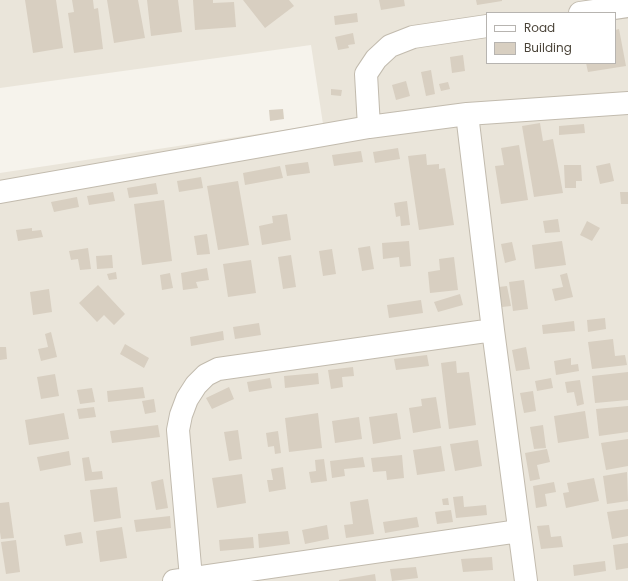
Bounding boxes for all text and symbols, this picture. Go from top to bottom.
legend [486,12,616,64]
text: Road [524,19,555,36]
text: Building [524,39,572,56]

